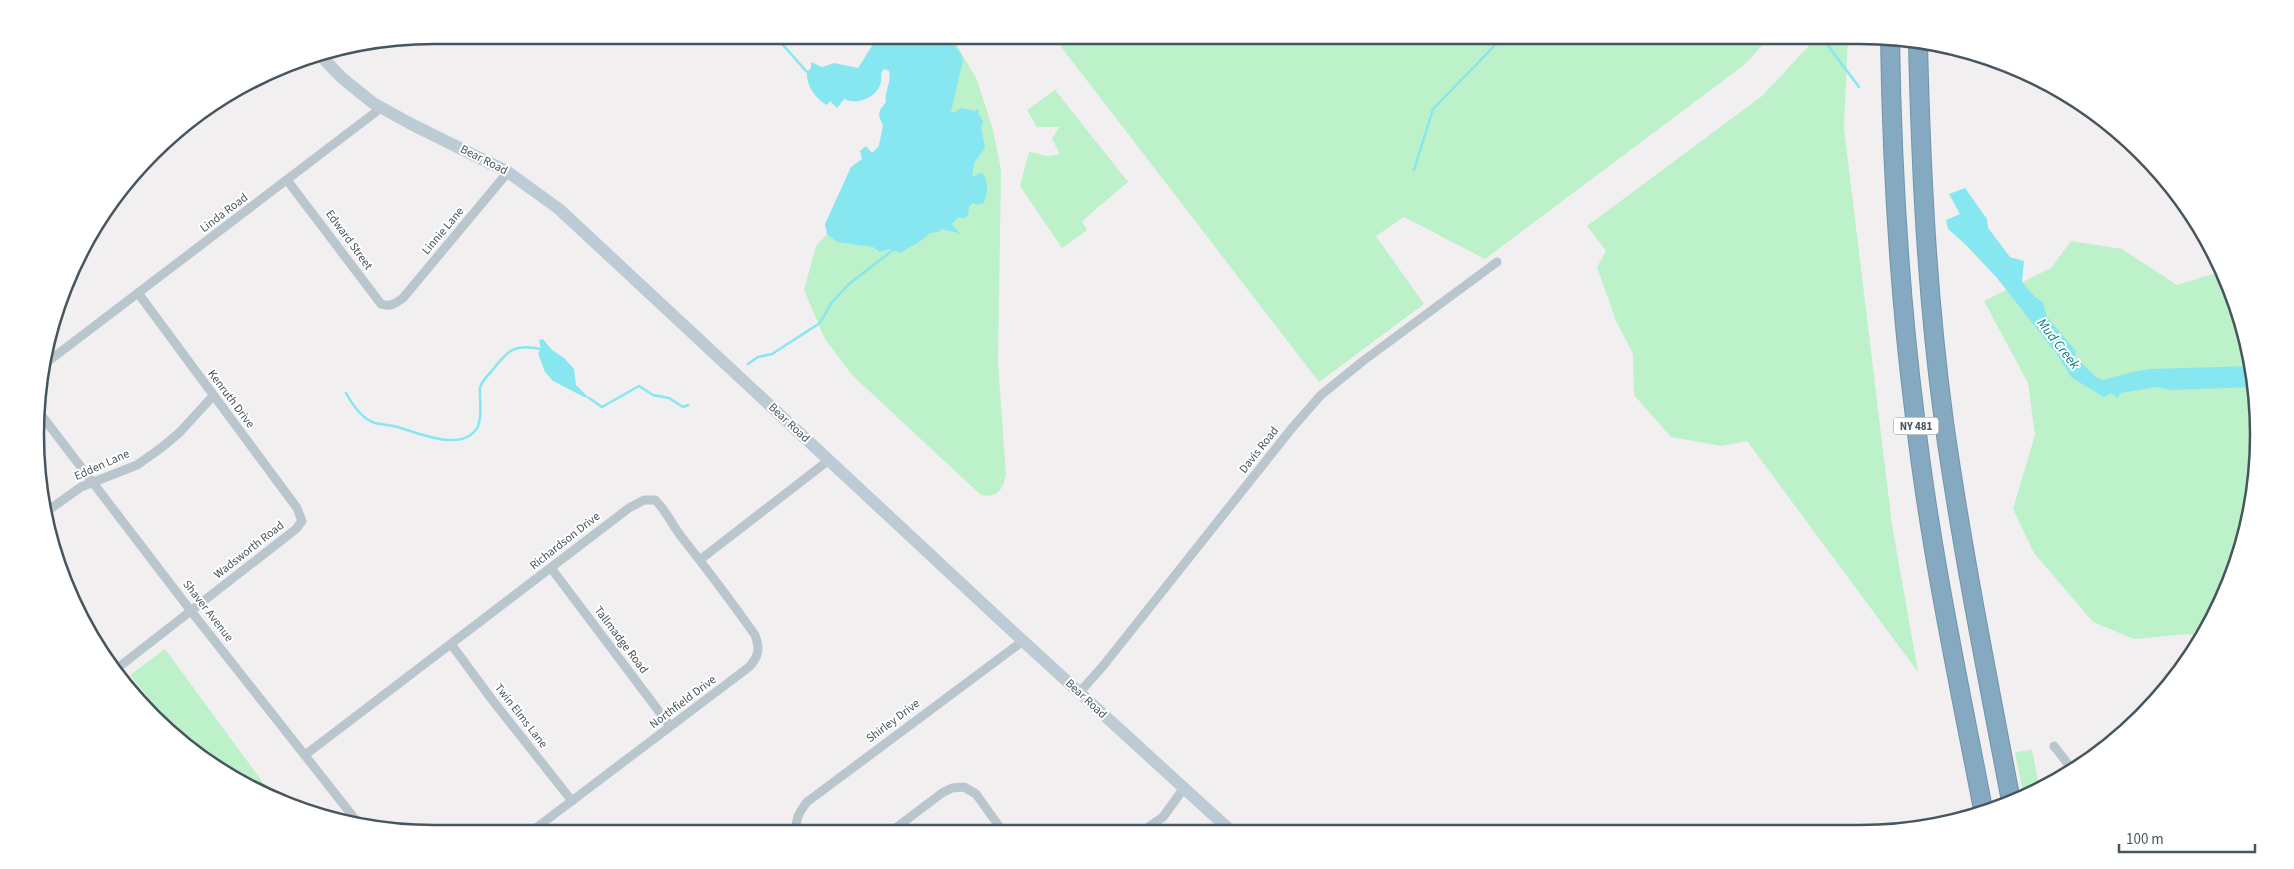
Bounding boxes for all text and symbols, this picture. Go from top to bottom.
street label: Bear Road [457,141,511,179]
street label: Linda Road [196,189,252,237]
street label: Linnie Lane [418,203,468,259]
street label: Edward Street [321,206,377,274]
water label: Mud Creek [2032,314,2085,374]
street label: Kenruth Drive [203,366,259,432]
street label: Bear Road [764,399,814,447]
road number: NY 481 [1894,418,1938,434]
street label: Davis Road [1235,423,1283,477]
street label: Edden Lane [72,445,132,485]
street label: Richardson Drive [526,508,604,574]
street label: Wadsworth Road [210,517,288,583]
street label: Shaver Avenue [179,577,238,645]
street label: Tallmadge Road [590,603,652,677]
street label: Northfield Drive [646,671,720,733]
street label: Bear Road [1061,675,1111,723]
street label: Twin Elms Lane [490,680,552,752]
street label: Shirley Drive [863,695,923,747]
scale bar [2119,822,2255,854]
text: 100 m [2126,829,2164,850]

